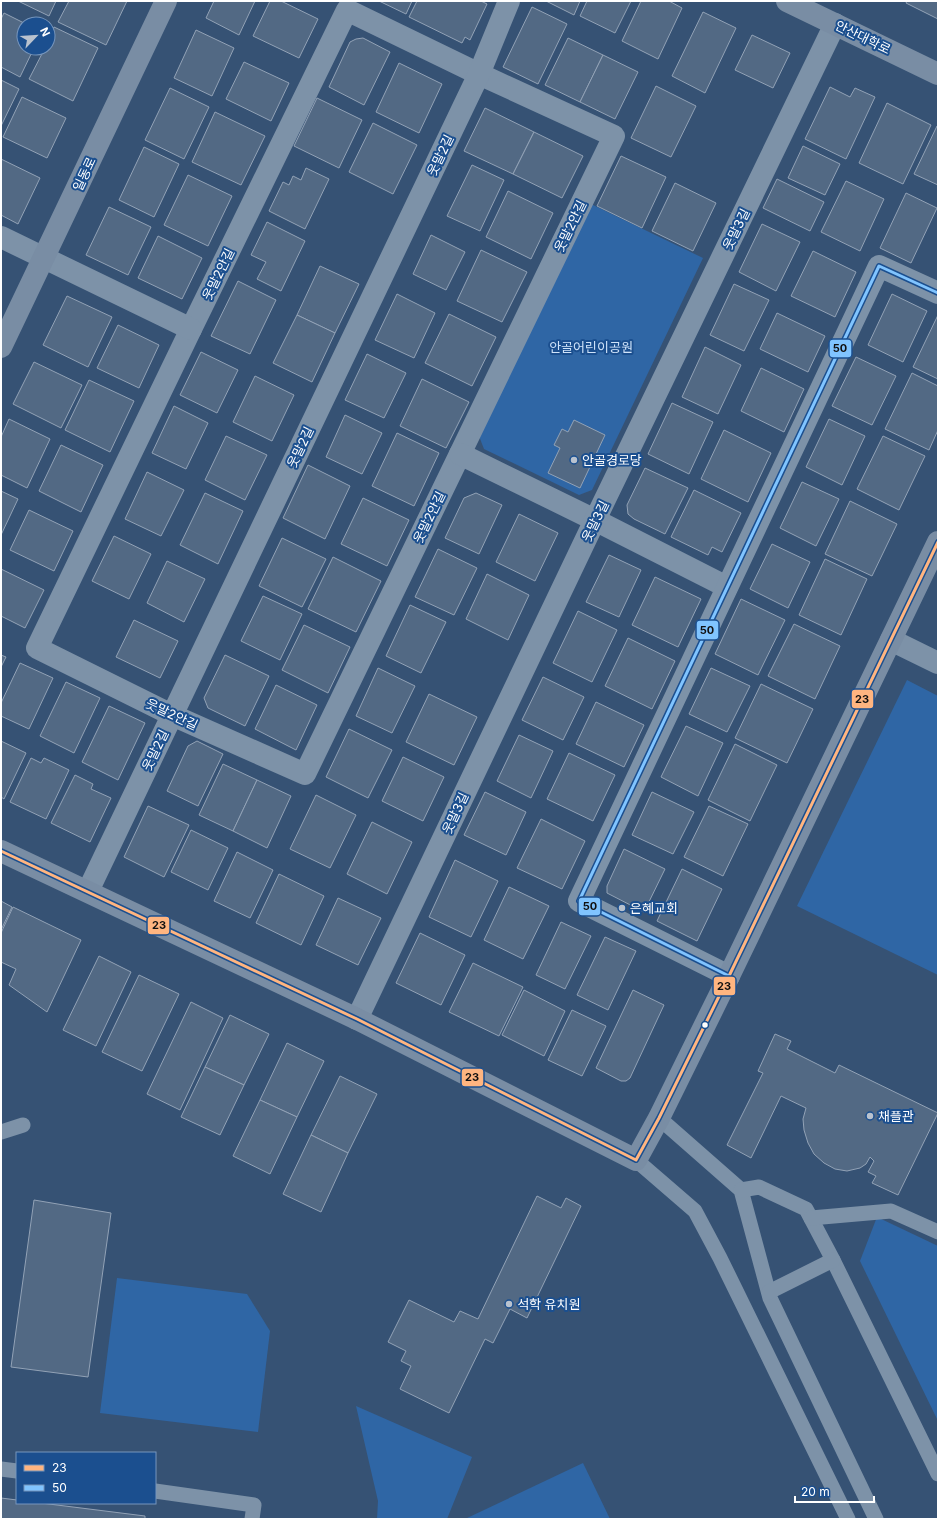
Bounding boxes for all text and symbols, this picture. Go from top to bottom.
north arrow [16,16,56,56]
street label: 안산대학로 [833,17,893,57]
text: N [37,25,53,39]
street label: 웃말2길 [423,132,457,178]
street label: 일동로 [69,154,99,194]
street label: 웃말2안길 [551,197,589,255]
street label: 웃말3길 [719,206,753,252]
street label: 웃말2안길 [199,245,237,303]
park label: 안골어린이공원 [549,339,633,355]
line badge: 50 [829,339,852,358]
text: 50 [833,341,847,355]
street label: 웃말2길 [283,424,317,470]
place label: 안골경로당 [582,452,642,468]
marker: 안골경로당 [569,455,579,465]
street label: 웃말2안길 [410,488,448,546]
street label: 웃말3길 [578,498,612,544]
line badge: 50 [696,620,719,640]
text: 50 [700,623,714,637]
line badge: 23 [851,689,874,709]
text: 23 [855,692,869,706]
street label: 웃말2안길 [143,695,201,733]
street label: 웃말2길 [138,727,172,773]
street label: 웃말3길 [438,790,472,836]
line badge: 50 [578,897,601,916]
text: 50 [583,899,597,913]
place label: 은혜교회 [630,900,678,916]
marker: 은혜교회 [617,903,627,913]
line badge: 23 [147,916,170,935]
text: 23 [152,918,166,932]
line badge: 23 [713,976,736,996]
text: 23 [717,979,731,993]
unlabelled marker [700,1020,710,1030]
line badge: 23 [461,1068,484,1087]
text: 23 [465,1070,479,1084]
place label: 채플관 [878,1108,914,1124]
marker: 채플관 [865,1111,875,1121]
place label: 석학 유치원 [517,1296,580,1312]
marker: 석학 유치원 [504,1299,514,1309]
legend [16,1452,156,1504]
text: 23 [52,1460,67,1475]
scale bar [795,1478,874,1504]
text: 50 [52,1480,67,1495]
text: 20 m [801,1484,830,1499]

